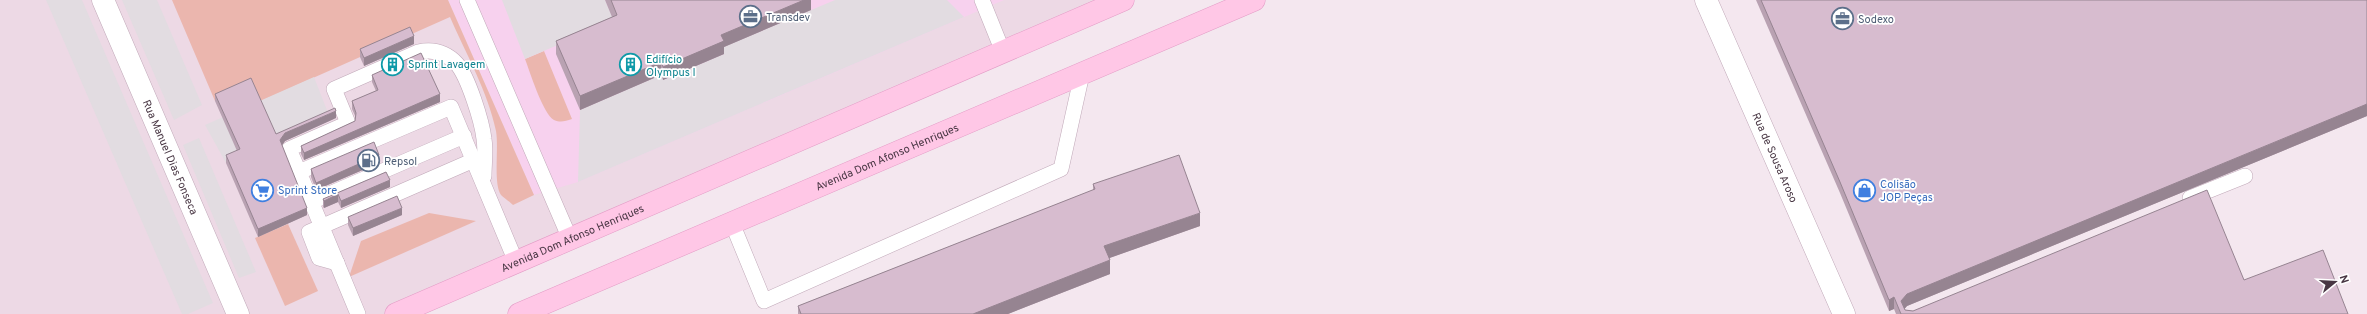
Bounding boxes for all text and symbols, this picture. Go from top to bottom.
office icon: Transdev [737,4,763,30]
office icon: Sodexo [1829,6,1855,32]
place label: Transdev [766,11,811,25]
place label: Sodexo [1858,13,1894,27]
building icon: Sprint Lavagem [380,51,406,77]
building icon: Edifício Olympus I [617,52,643,78]
place label: Edifício Olympus I [646,53,696,80]
place label: Sprint Lavagem [408,58,485,72]
street label: Rua Manuel Dias Fonseca [139,98,201,217]
street label: Rua de Sousa Aroso [1748,111,1800,205]
street label: Avenida Dom Afonso Henriques [813,121,961,195]
fuel station icon: Repsol [355,148,381,174]
place label: Repsol [384,155,417,169]
supermarket icon: Sprint Store [250,177,276,203]
shop icon: Colisão JOP Peças [1851,177,1877,203]
place label: Colisão JOP Peças [1880,178,1933,205]
place label: Sprint Store [278,184,337,198]
street label: Avenida Dom Afonso Henriques [499,202,646,276]
north arrow [2315,262,2355,302]
text: N [2336,273,2351,285]

